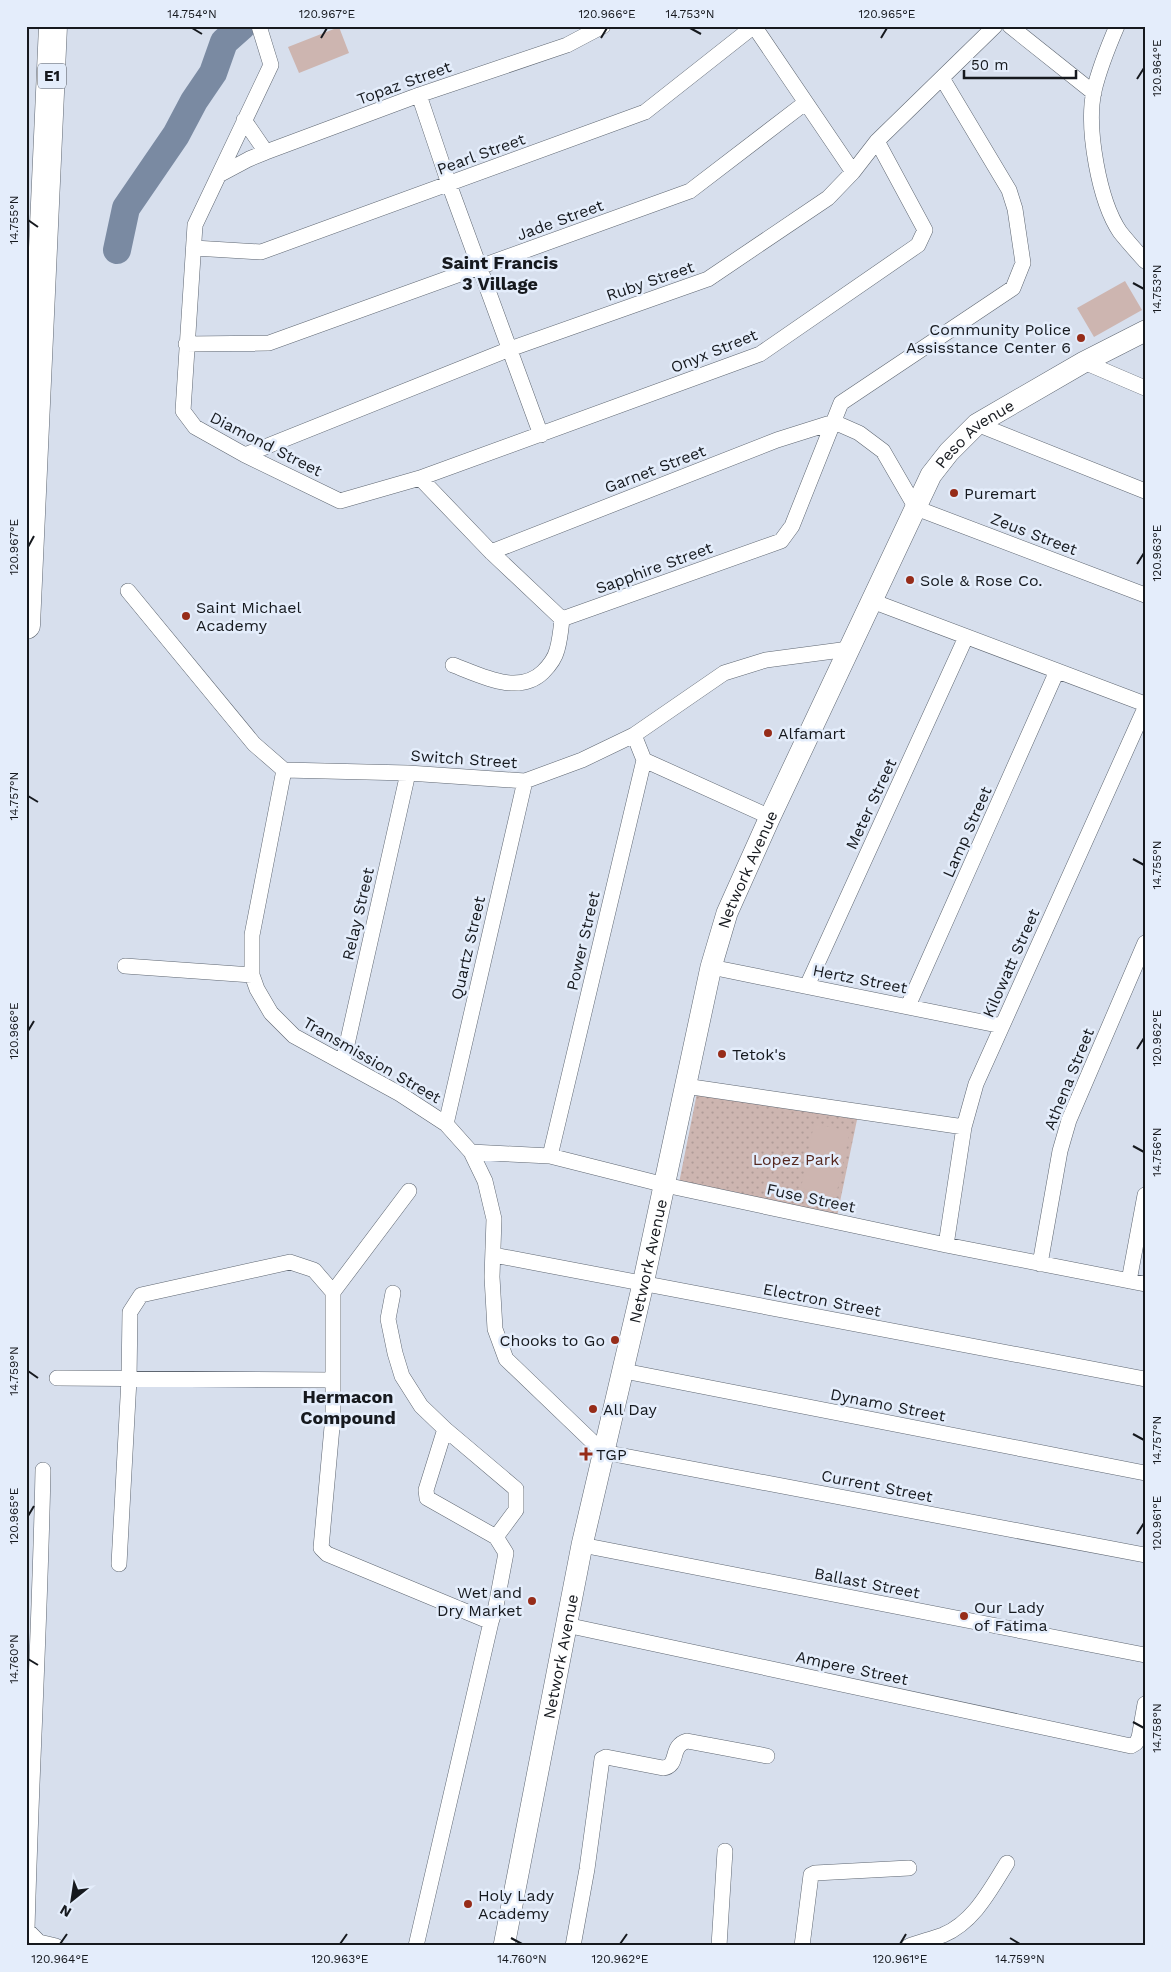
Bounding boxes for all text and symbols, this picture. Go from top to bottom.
text: 14.754°N [167,7,217,21]
text: 120.967°E [299,7,356,21]
text: 120.966°E [578,7,636,21]
text: 14.753°N [665,7,715,21]
text: 120.965°E [859,7,916,21]
text: 120.964°E [1150,39,1164,97]
scale bar [964,48,1076,80]
text: 50 m [971,56,1008,74]
street label: Topaz Street [354,57,454,109]
road number: E1 [38,64,66,88]
street label: Pearl Street [434,129,528,179]
text: 14.755°N [7,195,21,245]
street label: Jade Street [514,195,606,244]
district label: Saint Francis 3 Village [442,252,559,294]
street label: Ruby Street [604,257,697,305]
text: 14.753°N [1150,264,1164,314]
place label: Community Police Assisstance Center 6 [906,320,1071,357]
street label: Onyx Street [668,325,760,377]
marker: Community Police Assisstance Center 6 [1075,332,1087,344]
street label: Peso Avenue [931,395,1017,472]
street label: Diamond Street [207,408,325,481]
street label: Garnet Street [602,441,708,497]
place label: Puremart [964,484,1036,503]
marker: Puremart [948,487,960,499]
street label: Zeus Street [988,509,1080,559]
text: 120.967°E [7,518,21,575]
text: 120.963°E [1150,524,1164,581]
street label: Sapphire Street [593,538,715,598]
place label: Sole & Rose Co. [920,571,1042,590]
marker: Sole & Rose Co. [904,574,916,586]
place label: Saint Michael Academy [196,598,301,635]
marker: Saint Michael Academy [180,610,192,622]
place label: Alfamart [778,724,846,743]
marker: Alfamart [762,727,774,739]
street label: Switch Street [410,746,518,772]
street label: Meter Street [842,755,900,853]
text: 14.757°N [7,772,21,820]
street label: Lamp Street [938,783,996,880]
street label: Network Avenue [713,807,781,931]
text: 14.755°N [1150,840,1164,890]
street label: Relay Street [338,866,378,962]
street label: Power Street [562,889,604,992]
street label: Quartz Street [447,894,489,1002]
street label: Kilowatt Street [979,905,1044,1020]
street label: Hertz Street [811,961,909,998]
text: 120.966°E [7,1002,21,1060]
text: 120.962°E [1150,1009,1164,1066]
street label: Transmission Street [300,1013,445,1107]
street label: Athena Street [1040,1025,1098,1133]
place label: Tetok's [732,1045,786,1064]
marker: Tetok's [716,1048,728,1060]
text: 14.756°N [1150,1127,1164,1177]
park label: Lopez Park [753,1150,839,1169]
street label: Fuse Street [765,1179,857,1217]
street label: Network Avenue [625,1197,671,1325]
street label: Electron Street [762,1279,883,1321]
place label: Chooks to Go [500,1331,605,1350]
marker: Chooks to Go [609,1334,621,1346]
text: 14.759°N [7,1346,21,1396]
street label: Dynamo Street [829,1384,948,1426]
district label: Hermacon Compound [300,1386,396,1428]
place label: All Day [603,1400,657,1419]
marker: All Day [587,1403,599,1415]
text: 14.757°N [1150,1416,1164,1464]
place label: TGP [596,1445,627,1464]
marker: TGP [580,1448,592,1460]
street label: Current Street [820,1466,935,1506]
text: 120.965°E [7,1487,21,1544]
text: 120.961°E [1150,1495,1164,1550]
street label: Ballast Street [813,1563,922,1603]
place label: Wet and Dry Market [437,1583,522,1620]
street label: Network Avenue [539,1592,582,1720]
marker: Wet and Dry Market [526,1595,538,1607]
place label: Our Lady of Fatima [974,1598,1048,1635]
marker: Our Lady of Fatima [958,1610,970,1622]
text: 14.760°N [7,1634,21,1684]
street label: Ampere Street [794,1647,910,1689]
text: 14.758°N [1150,1703,1164,1753]
north arrow [48,1874,98,1924]
place label: Holy Lady Academy [478,1886,555,1923]
marker: Holy Lady Academy [462,1898,474,1910]
text: N [57,1902,74,1921]
text: 120.964°E [31,1952,89,1966]
text: 120.963°E [312,1952,369,1966]
text: 14.760°N [497,1952,547,1966]
text: 120.962°E [592,1952,649,1966]
text: 120.961°E [873,1952,928,1966]
text: 14.759°N [995,1952,1045,1966]

